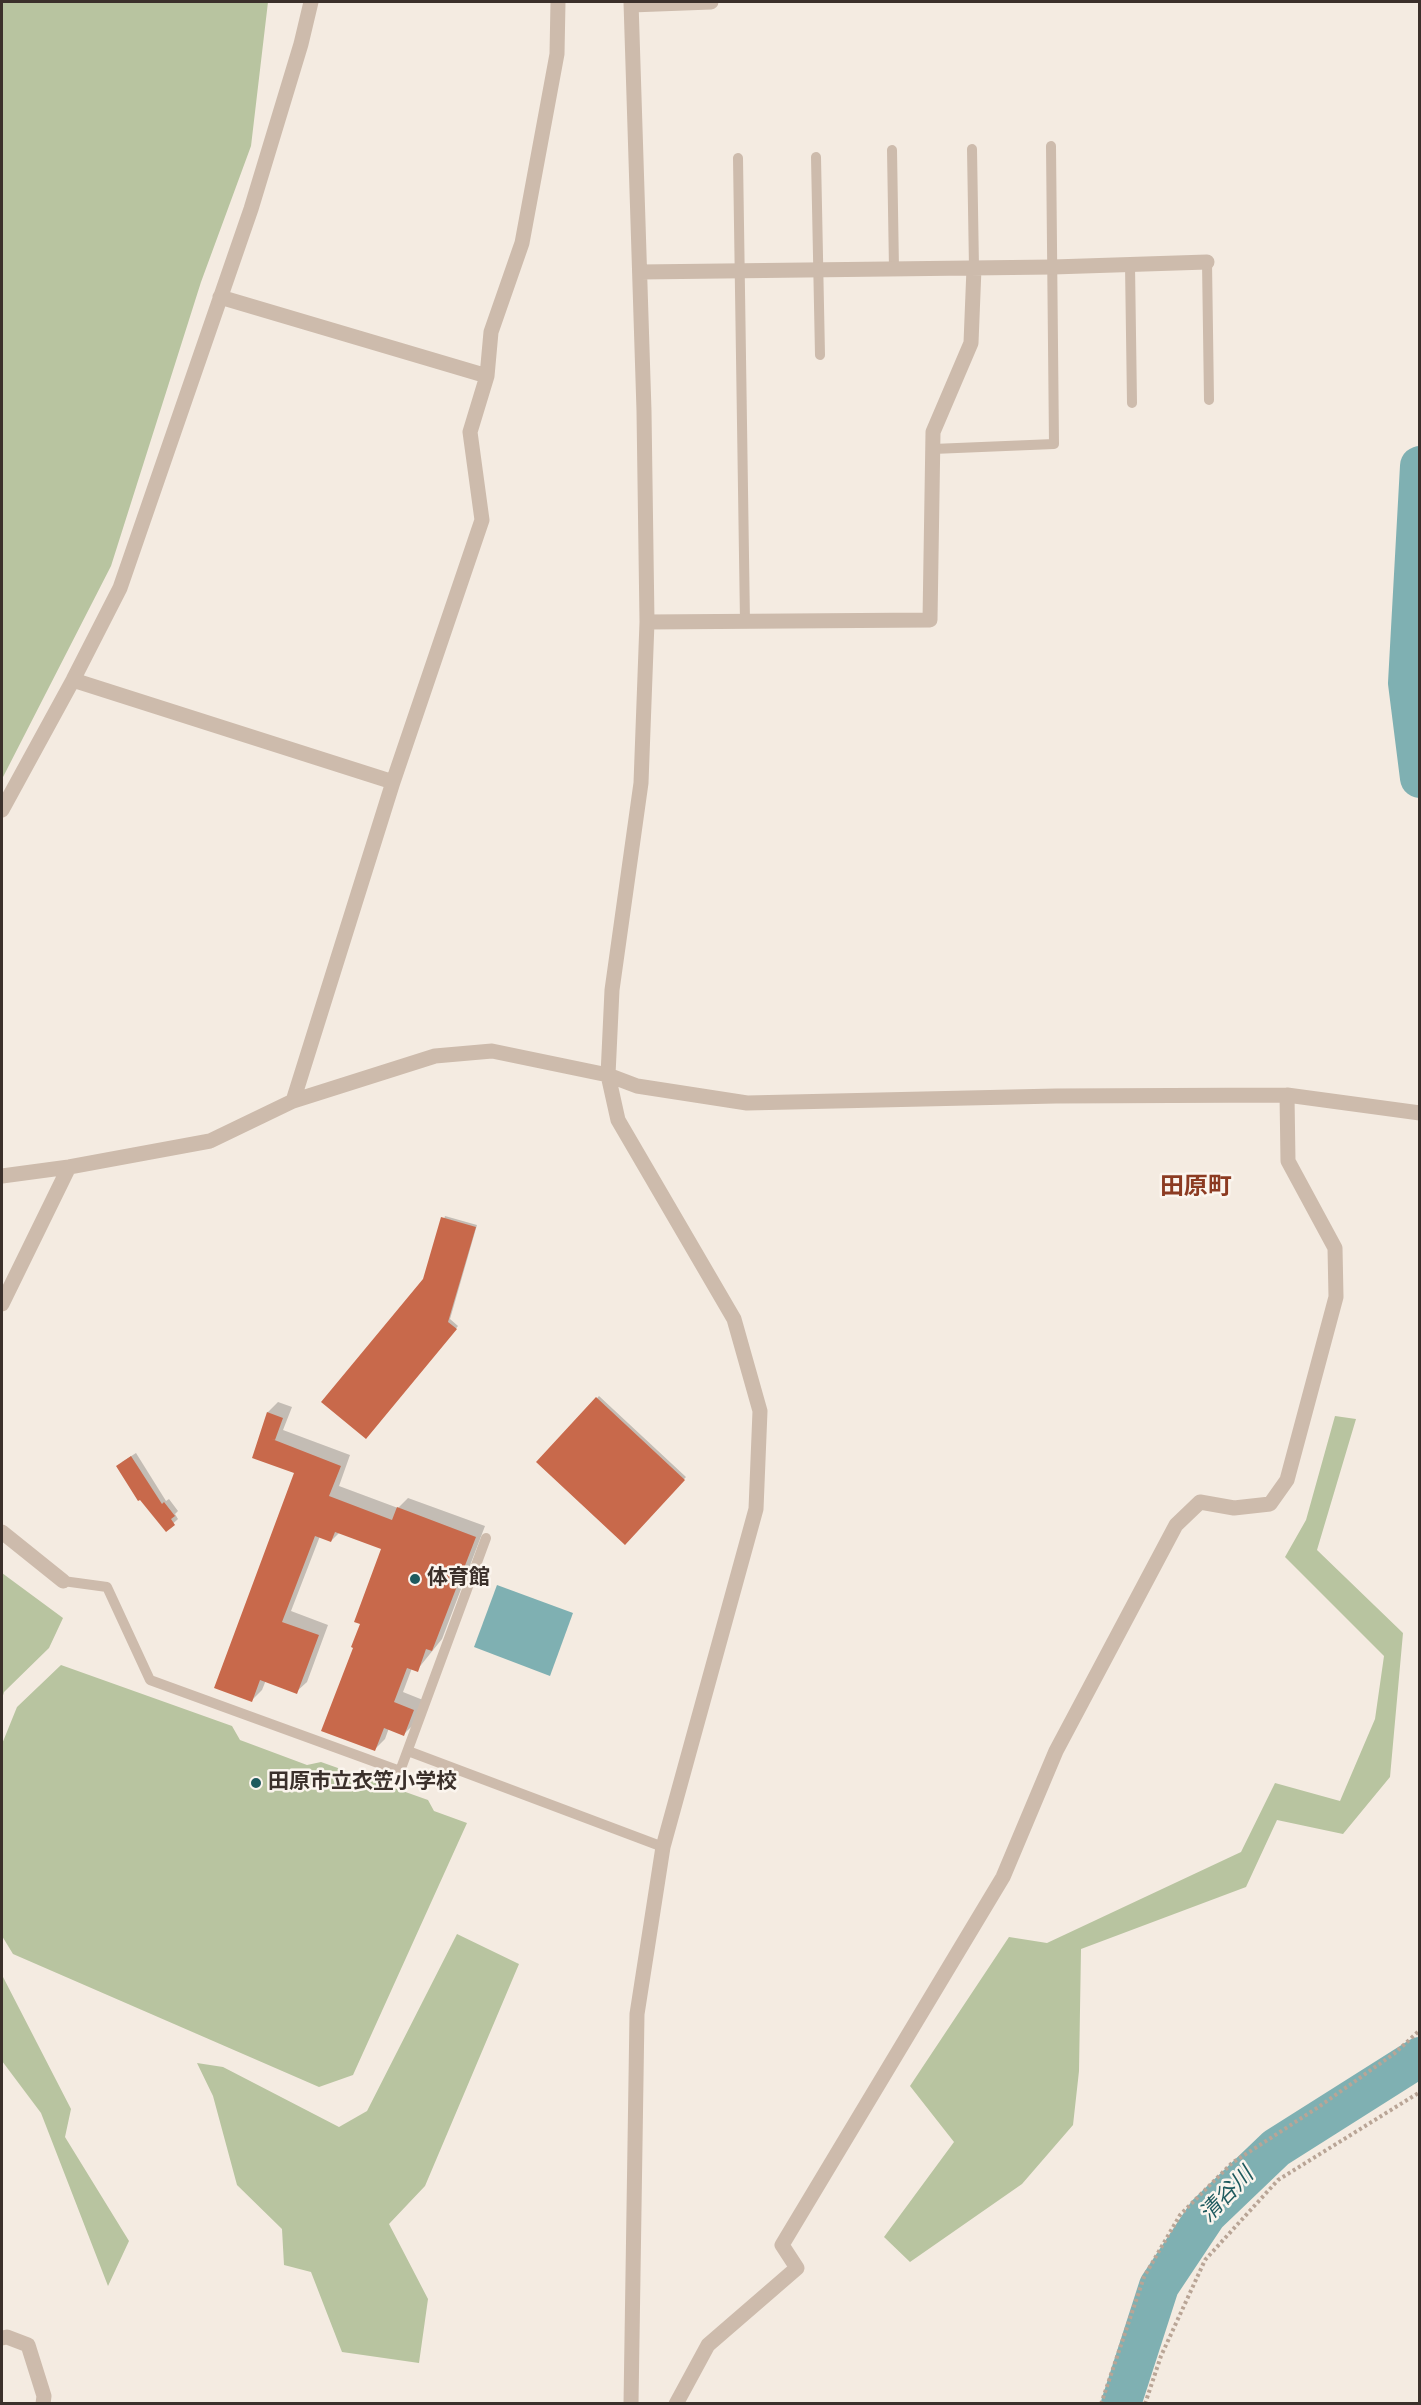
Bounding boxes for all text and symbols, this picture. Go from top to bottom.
district label: 田原町 [1160,1175,1232,1203]
place label: 体育館 [427,1566,490,1592]
marker: 体育館 [408,1572,422,1586]
place label: 田原市立衣笠小学校 [268,1770,457,1796]
marker: 田原市立衣笠小学校 [249,1776,263,1790]
water label: 清谷川 [1196,2163,1260,2229]

